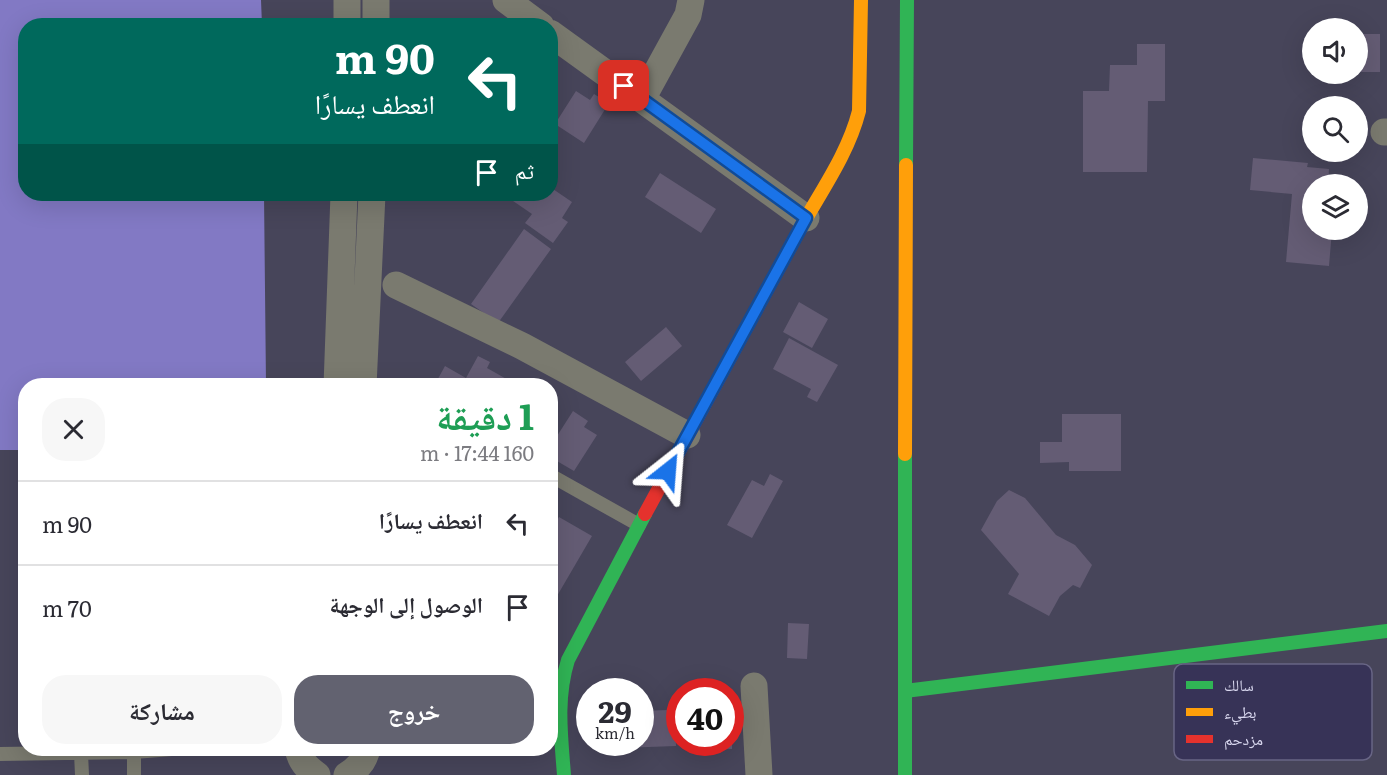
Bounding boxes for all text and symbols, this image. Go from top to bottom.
map controls [1302,18,1368,240]
button: sound [1302,18,1368,84]
text: 90 m [335,25,435,87]
icon: left [456,42,534,120]
pin [598,60,649,111]
icon: arrive [607,69,640,102]
text: انعطف يسارًا [315,82,435,122]
button: search [1302,96,1368,162]
text: ثم [515,153,534,186]
icon: arrive [470,156,503,189]
button: layers [1302,174,1368,240]
text: 1 دقيقة [436,388,534,441]
button: close [42,398,105,461]
text: 160 m · 17:44 [420,437,534,467]
position arrow [636,439,700,503]
text: انعطف يسارًا [379,503,483,536]
text: 90 m [42,507,92,540]
icon: left [501,507,534,540]
text: الوصول إلى الوجهة [330,587,483,620]
text: 70 m [42,591,92,624]
icon: arrive [501,591,534,624]
legend [1174,664,1372,760]
text: سالك [1224,672,1254,696]
button: مشاركة [42,675,282,744]
button: خروج [294,675,534,744]
speed limit sign: 40 [666,678,744,756]
text: 29 [598,688,632,732]
text: بطيء [1224,699,1256,725]
text: km/h [595,721,635,744]
text: مزدحم [1224,726,1263,750]

